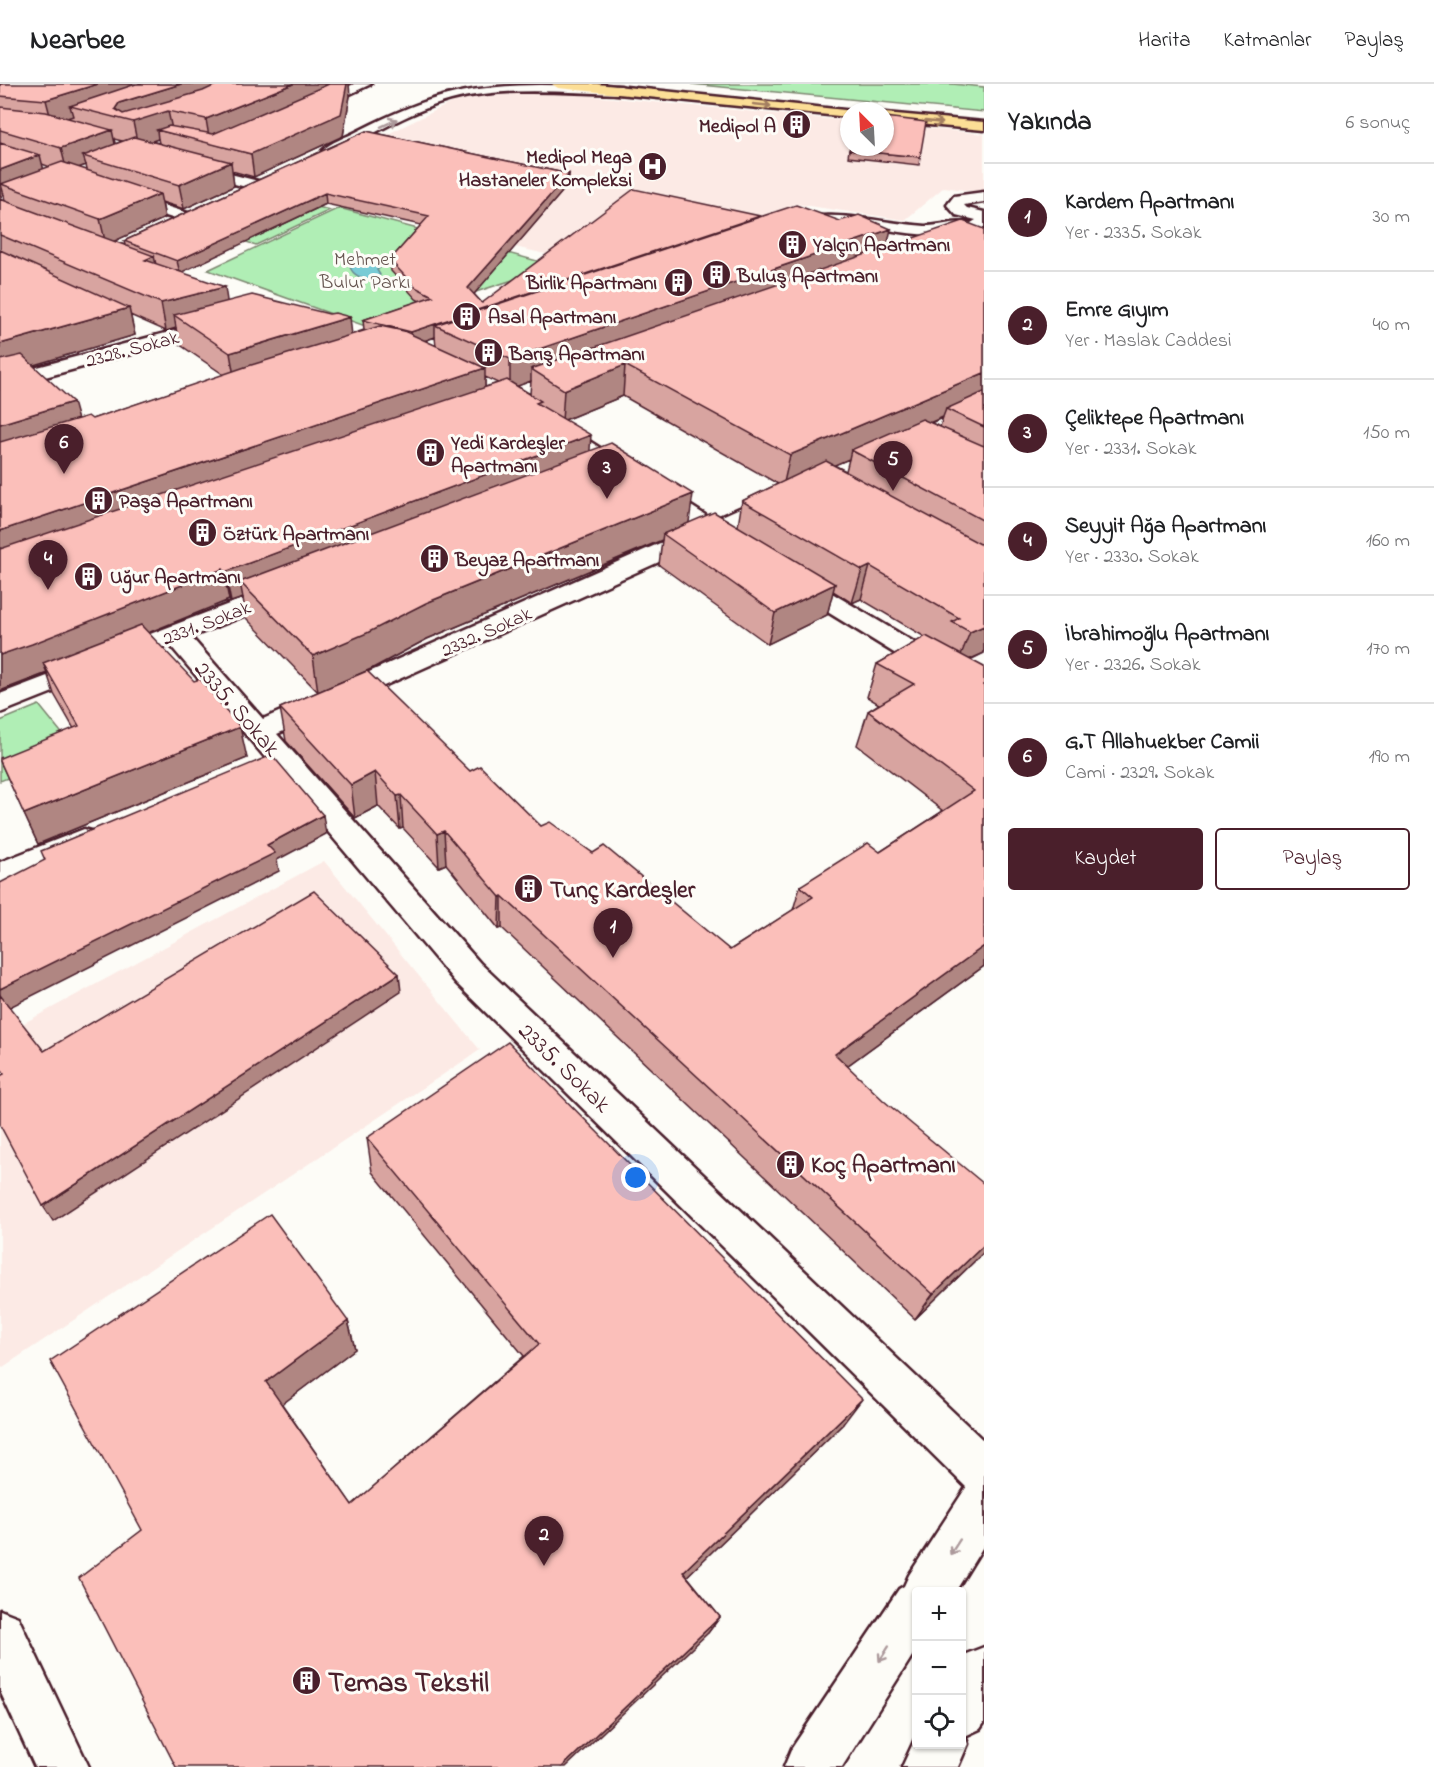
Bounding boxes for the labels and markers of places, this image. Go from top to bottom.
building icon: Medipol A [781,109,813,141]
place label: Medipol A [699,113,776,142]
place label: Medipol Mega Hastaneler Kompleksi [459,144,632,196]
hospital icon: Medipol Mega Hastaneler Kompleksi [637,151,669,183]
building icon: Yalçın Apartmanı [776,228,808,260]
place label: Yalçın Apartmanı [812,232,951,261]
building icon: Buluş Apartmanı [700,259,732,291]
place label: Buluş Apartmanı [736,263,879,292]
building icon: Birlik Apartmanı [662,266,694,298]
place label: Birlik Apartmanı [525,270,657,299]
building icon: Asal Apartmanı [451,300,483,332]
place label: Asal Apartmanı [488,304,617,333]
building icon: Barış Apartmanı [472,337,504,369]
place label: Barış Apartmanı [508,341,645,370]
pin: 6 [44,424,84,474]
place label: Yedi Kardeşler Apartmanı [450,430,565,482]
building icon: Yedi Kardeşler Apartmanı [414,437,446,469]
pin: 5 [874,442,912,491]
pin: 3 [588,450,626,499]
building icon: Paşa Apartmanı [82,484,114,516]
place label: Paşa Apartmanı [119,488,253,517]
building icon: Öztürk Apartmanı [186,517,218,549]
place label: Öztürk Apartmanı [223,521,370,550]
pin: 4 [28,540,68,590]
building icon: Beyaz Apartmanı [418,543,450,575]
place label: Beyaz Apartmanı [454,547,600,577]
building icon: Uğur Apartmanı [73,560,105,592]
place label: Uğur Apartmanı [110,564,241,594]
building icon: Tunç Kardeşler [513,873,545,905]
place label: Tunç Kardeşler [550,874,696,909]
pin: 1 [594,908,632,958]
building icon: Koç Apartmanı [774,1148,806,1180]
place label: Koç Apartmanı [811,1149,956,1184]
pin: 2 [524,1516,564,1566]
place label: Temas Tekstil [328,1664,489,1705]
building icon: Temas Tekstil [291,1665,323,1697]

